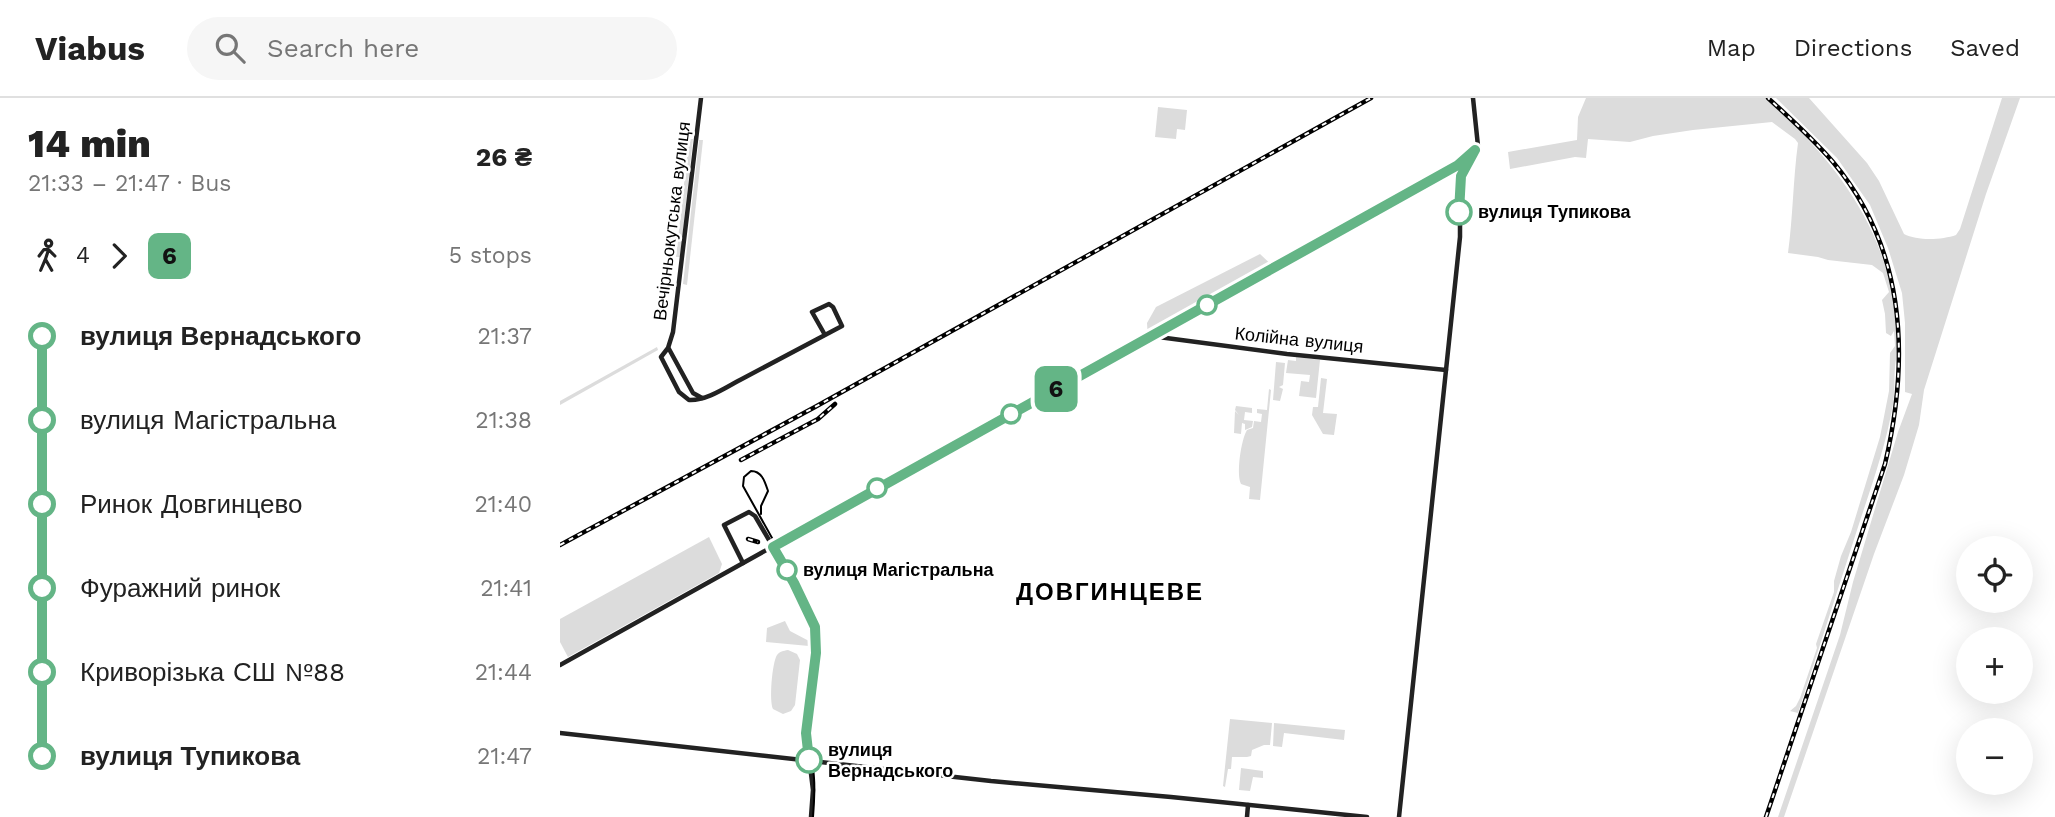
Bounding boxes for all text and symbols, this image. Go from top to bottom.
search box [187,17,677,80]
text: Viabus [35,29,145,68]
icon: search [211,29,249,67]
text: Search here [267,33,419,63]
text: Map [1707,34,1756,62]
text: Directions [1794,34,1912,62]
text: Saved [1950,34,2020,62]
street label: Вечірньокутська вулиця [649,120,694,322]
text: 14 min [28,122,151,166]
text: 26 ₴ [476,142,532,172]
text: 21:33 – 21:47 · Bus [28,170,231,197]
marker: вулиця Тупикова [1446,199,1472,225]
place label: вулиця Тупикова [1478,201,1631,222]
icon: walk [28,237,66,275]
icon: forward [100,237,138,275]
text: 4 [76,242,90,269]
text: 6 [162,242,177,270]
text: 5 stops [449,242,532,269]
unlabelled marker [1197,295,1217,315]
text: вулиця Вернадського [80,321,361,351]
street label: Колійна вулиця [1234,322,1364,357]
text: 21:37 [477,323,532,350]
line badge: 6 [1033,366,1079,412]
text: 6 [1049,375,1063,403]
unlabelled marker [1001,404,1021,424]
text: вулиця Магістральна [80,405,336,435]
text: 21:38 [475,407,532,434]
unlabelled marker [867,478,887,498]
text: Ринок Довгинцево [80,489,303,519]
text: 21:40 [474,491,532,518]
map controls [1956,536,2033,795]
button: locate [1956,536,2033,613]
place label: вулиця Магістральна [803,559,995,580]
marker: вулиця Магістральна [777,560,797,580]
text: Фуражний ринок [80,573,280,603]
text: 21:41 [480,575,532,602]
district label: ДОВГИНЦЕВЕ [1016,578,1204,606]
button: + [1956,627,2033,704]
text: Криворізька СШ №88 [80,657,345,687]
text: 21:44 [475,659,532,686]
button: − [1956,718,2033,795]
place label: вулиця Вернадського [828,739,953,781]
text: вулиця Тупикова [80,741,300,771]
text: 21:47 [477,743,532,770]
marker: вулиця Вернадського [796,747,822,773]

